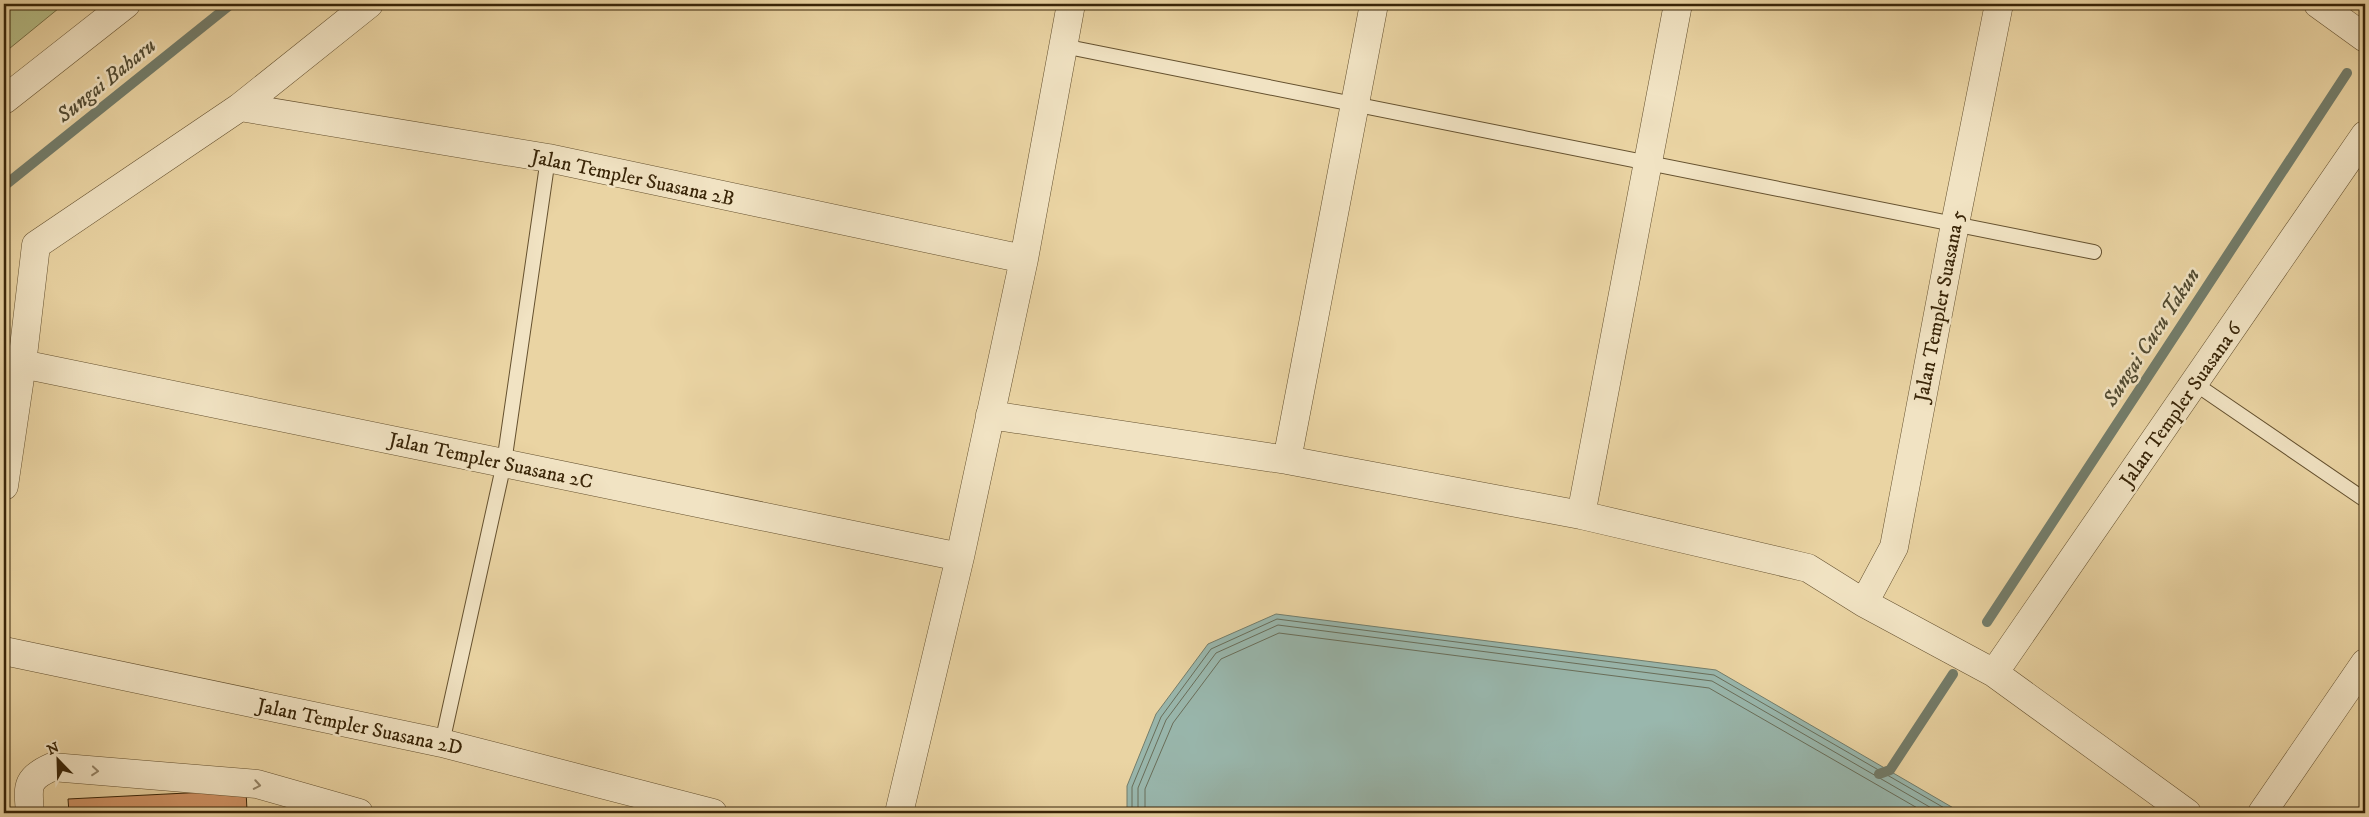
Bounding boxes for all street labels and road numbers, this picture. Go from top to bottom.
street label: Jalan Templer Suasana 2B [527,144,737,212]
street label: Jalan Templer Suasana 5 [1909,208,1971,406]
street label: Jalan Templer Suasana 6 [2114,317,2248,494]
street label: Jalan Templer Suasana 2C [384,427,595,495]
street label: Jalan Templer Suasana 2D [253,693,465,761]

